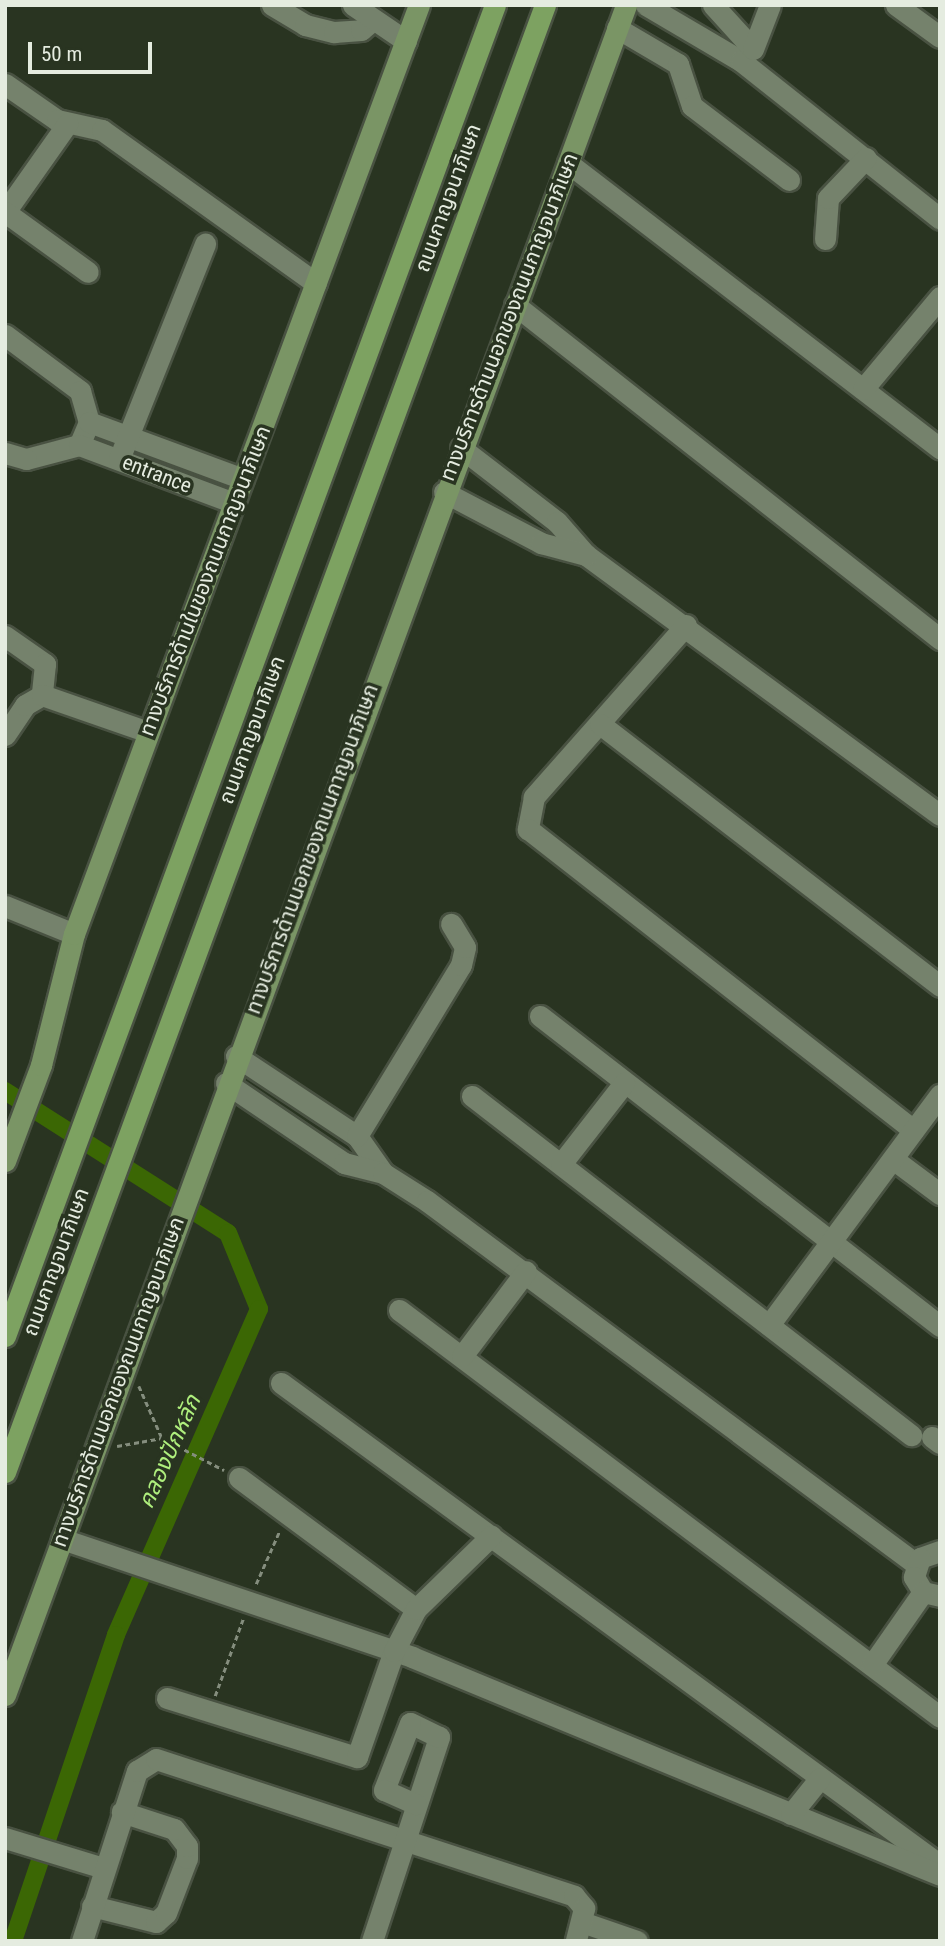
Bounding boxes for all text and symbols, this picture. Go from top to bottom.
scale bar [32,28,156,72]
text: 50 m [41,42,82,66]
street label: ถนนกาญจนาภิเษก [410,120,486,276]
street label: ทางบริการด้านนอกของถนนกาญจนาภิเษก [435,149,583,485]
street label: ทางบริการด้านในของถนนกาญจนาภิเษก [134,422,276,740]
street label: entrance [119,449,195,499]
street label: ถนนกาญจนาภิเษก [214,652,290,808]
street label: ทางบริการด้านนอกของถนนกาญจนาภิเษก [240,681,384,1017]
street label: ถนนกาญจนาภิเษก [18,1184,94,1340]
street label: ทางบริการด้านนอกของถนนกาญจนาภิเษก [46,1214,190,1550]
water label: คลองปักหลัก [133,1391,207,1513]

